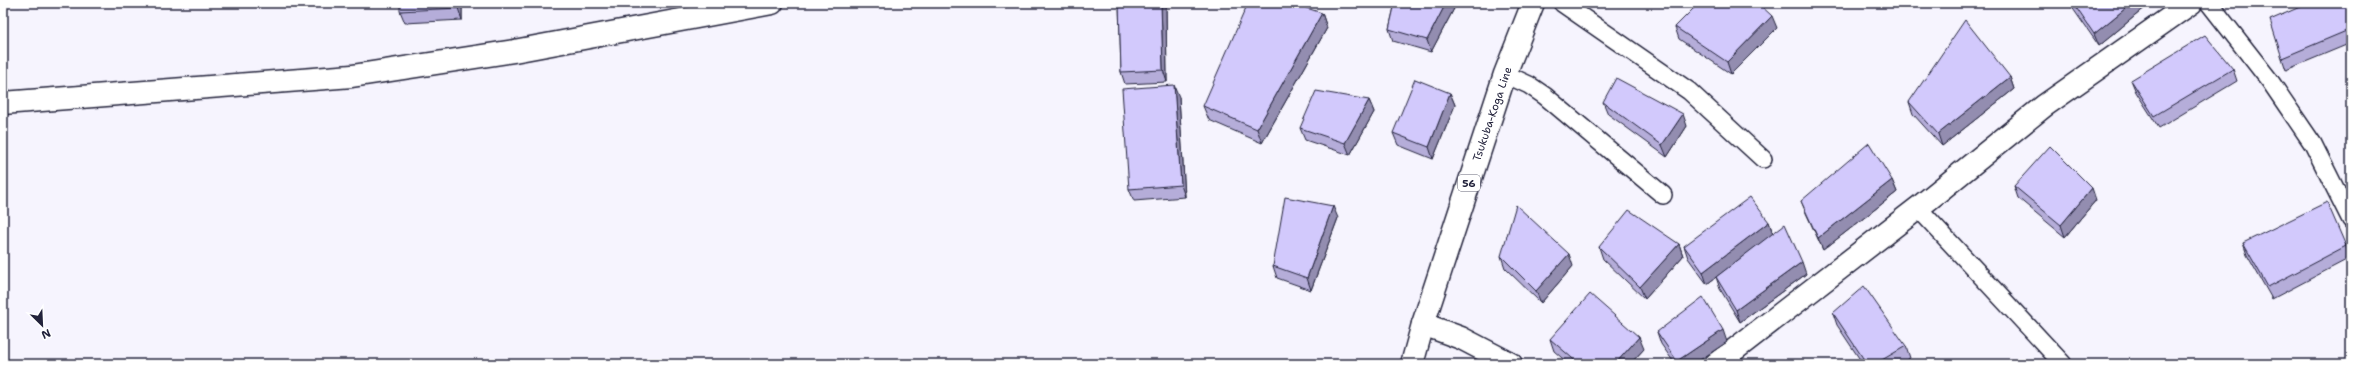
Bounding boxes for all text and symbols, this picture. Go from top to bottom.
street label: Tsukuba-Koga Line [1469,65,1516,163]
road number: 56 [1458,175,1480,191]
north arrow [22,305,62,345]
text: N [39,325,53,342]

